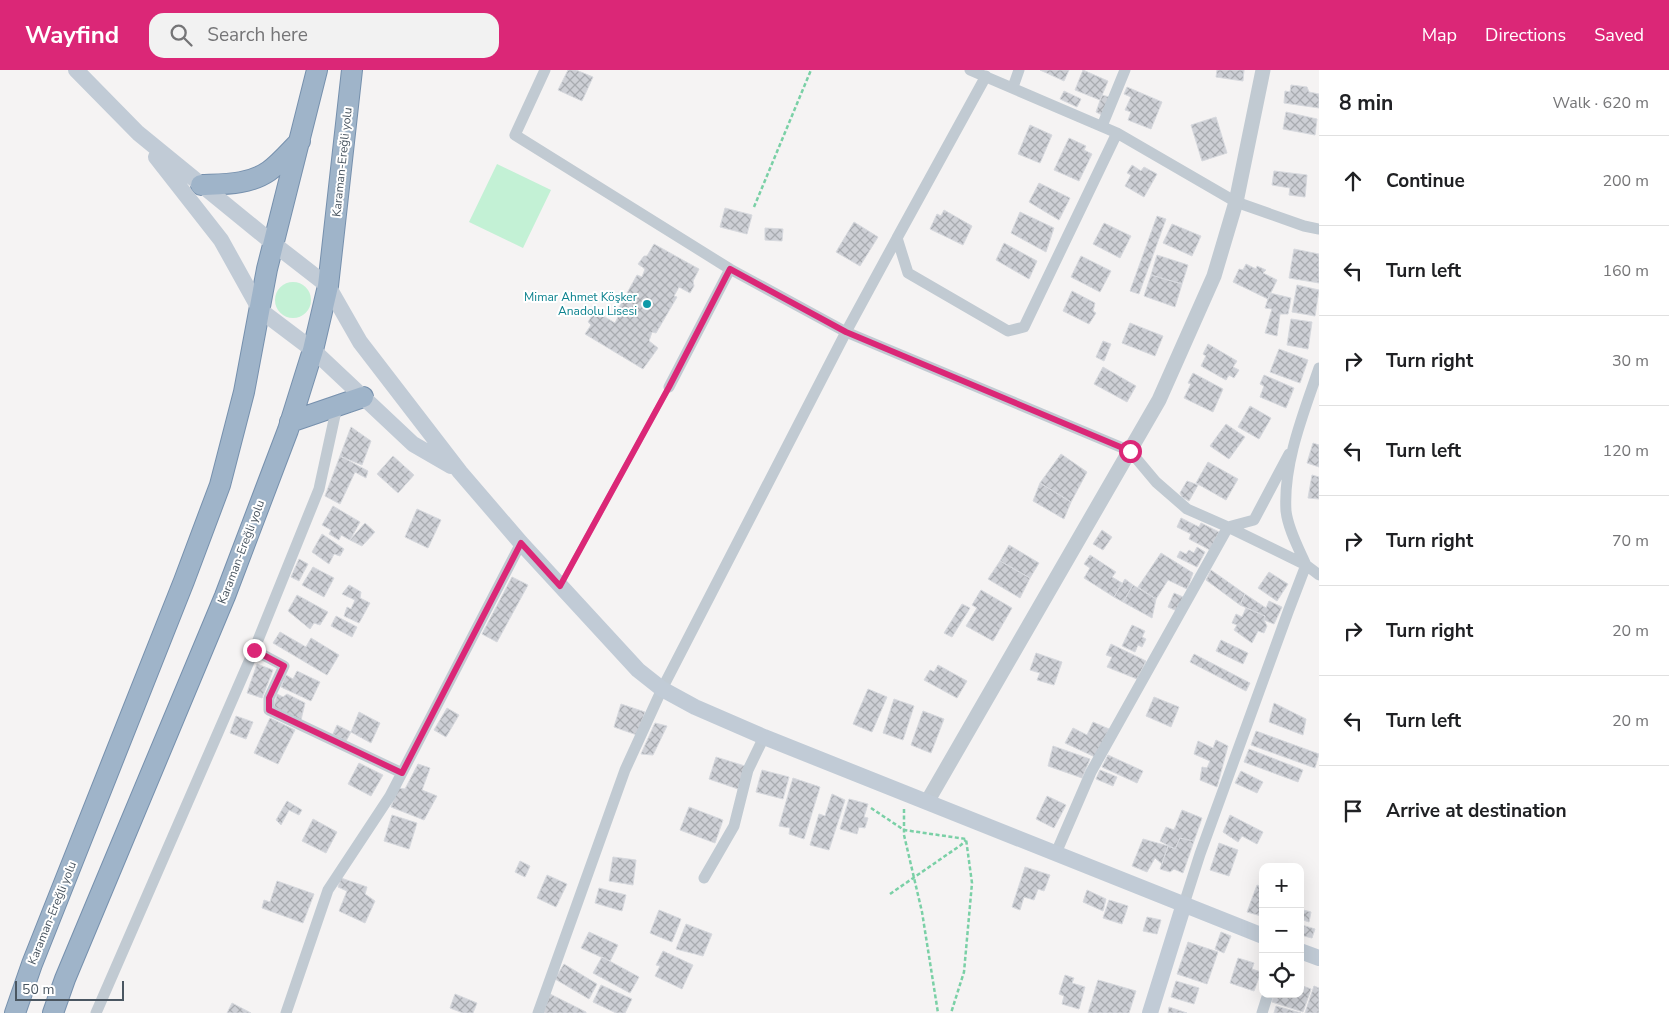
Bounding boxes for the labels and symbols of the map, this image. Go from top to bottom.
street label: Karaman-Ereğli yolu [328,106,356,218]
place label: Mimar Ahmet Köşker Anadolu Lisesi [524,289,638,319]
marker: Mimar Ahmet Köşker Anadolu Lisesi [641,298,653,310]
route start [1119,440,1142,463]
street label: Karaman-Ereğli yolu [214,498,268,606]
route end [243,639,266,662]
street label: Karaman-Ereğli yolu [24,859,80,967]
scale bar [15,978,124,1001]

